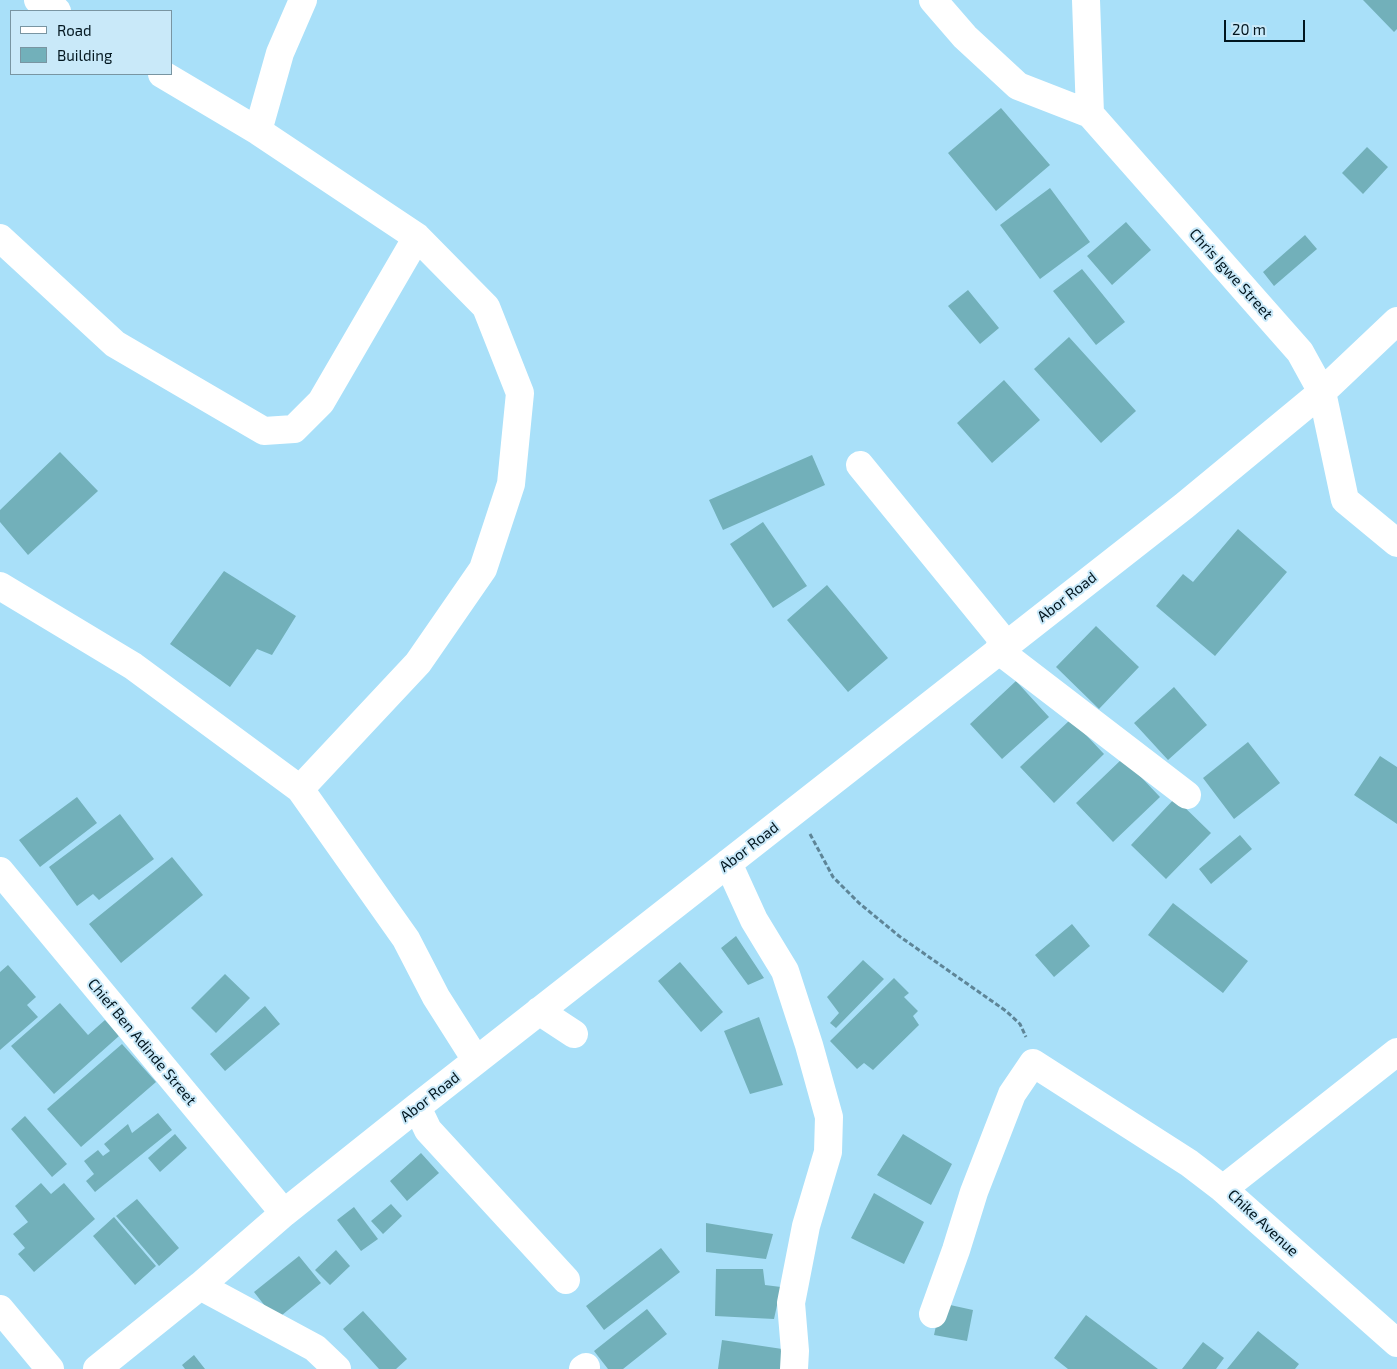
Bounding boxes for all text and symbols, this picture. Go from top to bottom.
legend [10,10,172,75]
scale bar [1227,10,1308,42]
text: 20 m [1232,20,1266,38]
text: Road [57,21,92,39]
text: Building [57,46,112,64]
street label: Chris Igwe Street [1186,225,1276,323]
street label: Abor Road [1034,568,1100,626]
street label: Abor Road [716,818,782,876]
street label: Chief Ben Adinde Street [84,975,200,1109]
street label: Abor Road [397,1068,463,1126]
street label: Chike Avenue [1224,1186,1302,1260]

